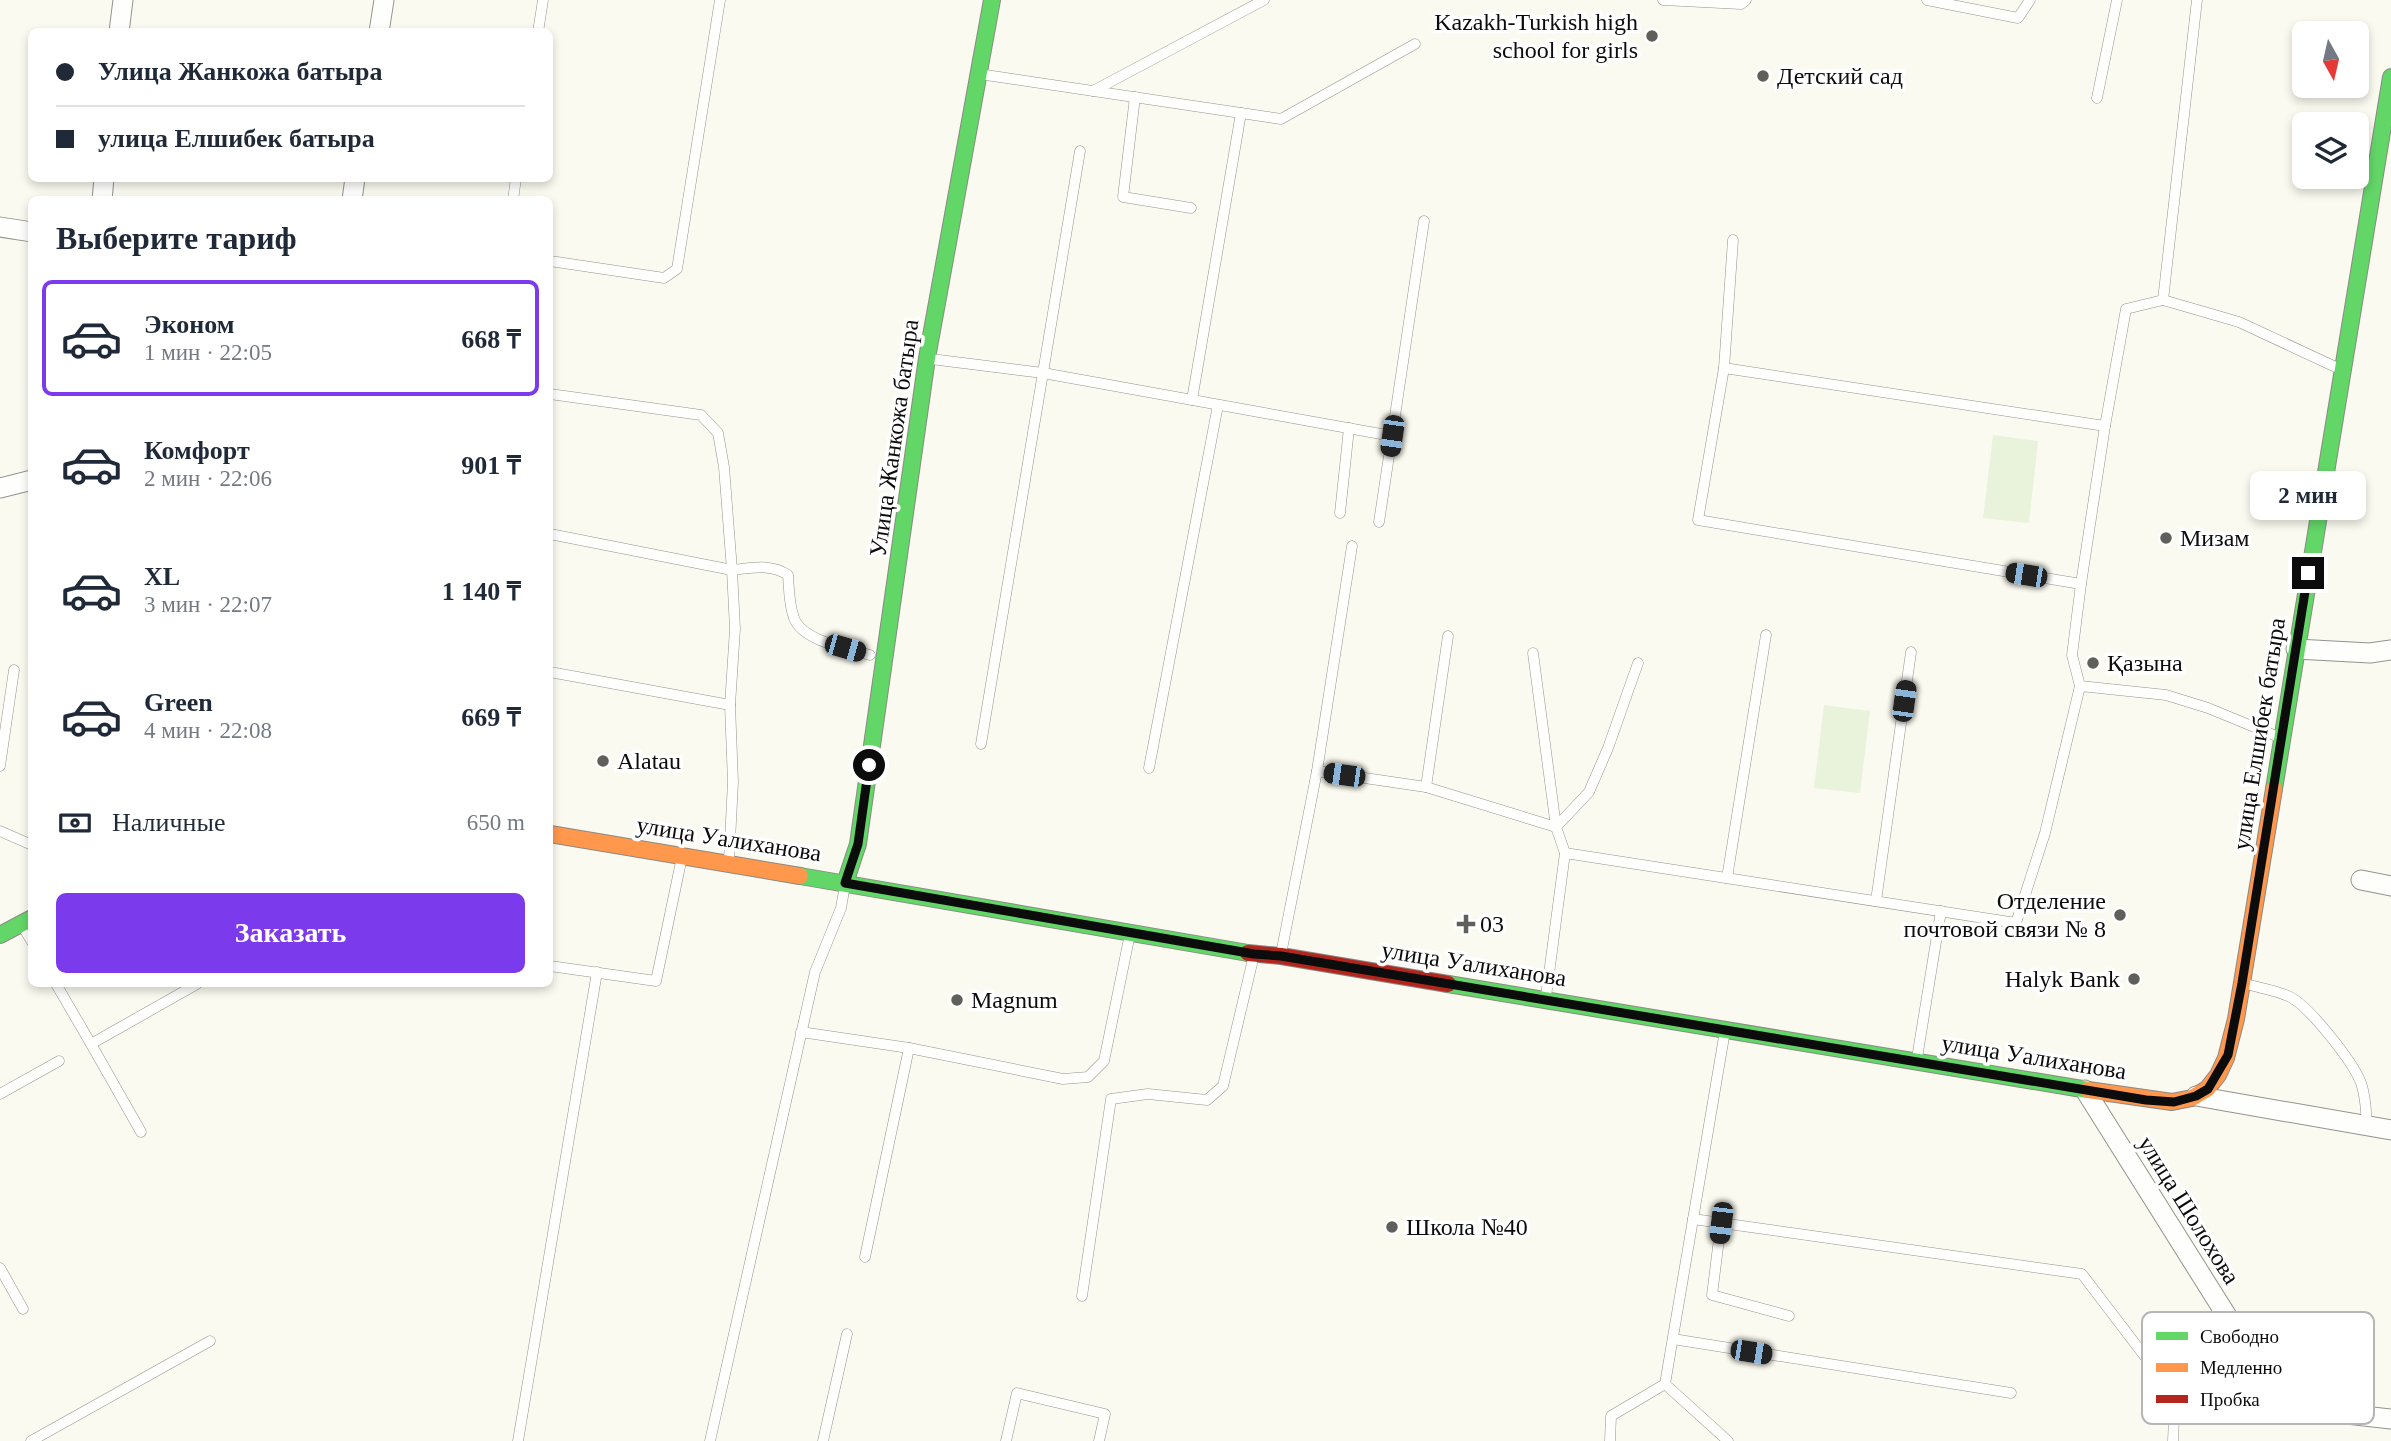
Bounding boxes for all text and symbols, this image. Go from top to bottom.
place label: Kazakh-Turkish high school for girls [1434,9,1638,63]
north arrow [2292,21,2370,98]
map controls [2292,21,2369,189]
marker: Kazakh-Turkish high school for girls [1644,28,1660,44]
text: Улица Жанкожа батыра [98,57,382,86]
place label: Детский сад [1777,63,1903,89]
marker: Детский сад [1755,68,1771,84]
button: layers [2292,112,2369,189]
text: улица Елшибек батыра [98,124,375,153]
text: Выберите тариф [56,220,297,256]
icon: car [60,307,123,370]
text: Эконом [144,310,234,339]
street label: Улица Жанкожа батыра [864,317,924,558]
text: 668 ₸ [461,325,521,354]
text: 1 мин · 22:05 [144,340,272,365]
car [1379,414,1406,458]
icon: car [60,433,123,496]
text: Комфорт [144,436,250,465]
text: 901 ₸ [461,451,521,480]
text: 2 мин · 22:06 [144,466,272,491]
callout: 2 мин [2250,472,2366,520]
text: 2 мин [2278,483,2338,508]
place label: Мизам [2180,525,2250,551]
marker: Мизам [2158,530,2174,546]
route end [2292,557,2324,589]
icon: car [60,559,123,622]
car [2004,561,2049,589]
text: XL [144,562,180,591]
text: 1 140 ₸ [442,577,521,606]
text: 3 мин · 22:07 [144,592,272,617]
street label: улица Елшибек батыра [2228,616,2290,852]
car [822,632,869,664]
place label: Қазына [2107,650,2183,676]
marker: Қазына [2085,655,2101,671]
car [1891,679,1918,723]
icon: car [60,685,123,748]
text: Green [144,688,213,717]
text: 669 ₸ [461,703,521,732]
text: 4 мин · 22:08 [144,718,272,743]
place label: Alatau [617,748,681,774]
route start [853,749,885,781]
marker: Alatau [595,753,611,769]
car [1322,762,1367,788]
icon: cash [56,804,94,842]
text: Наличные [112,808,225,837]
text: 650 m [467,810,525,835]
street label: улица Уалиханова [635,812,824,867]
place label: Отделение почтовой связи № 8 [1904,888,2106,942]
button: Заказать [56,893,525,973]
marker: Отделение почтовой связи № 8 [2112,907,2128,923]
place label: 03 [1480,911,1504,937]
marker: 03 [1458,916,1474,932]
street label: улица Уалиханова [1380,937,1569,992]
place label: Halyk Bank [2005,966,2120,992]
marker: Halyk Bank [2126,971,2142,987]
place label: Magnum [971,987,1058,1013]
marker: Magnum [949,992,965,1008]
street label: улица Уалиханова [1940,1030,2129,1085]
street label: улица Шолохова [2133,1131,2245,1289]
car [1709,1201,1734,1245]
place label: Школа №40 [1406,1214,1528,1240]
marker: Школа №40 [1384,1219,1400,1235]
legend [2142,1312,2374,1424]
text: Свободно [2200,1326,2279,1347]
car [1729,1338,1774,1366]
text: Медленно [2200,1357,2282,1378]
text: Пробка [2200,1389,2260,1410]

